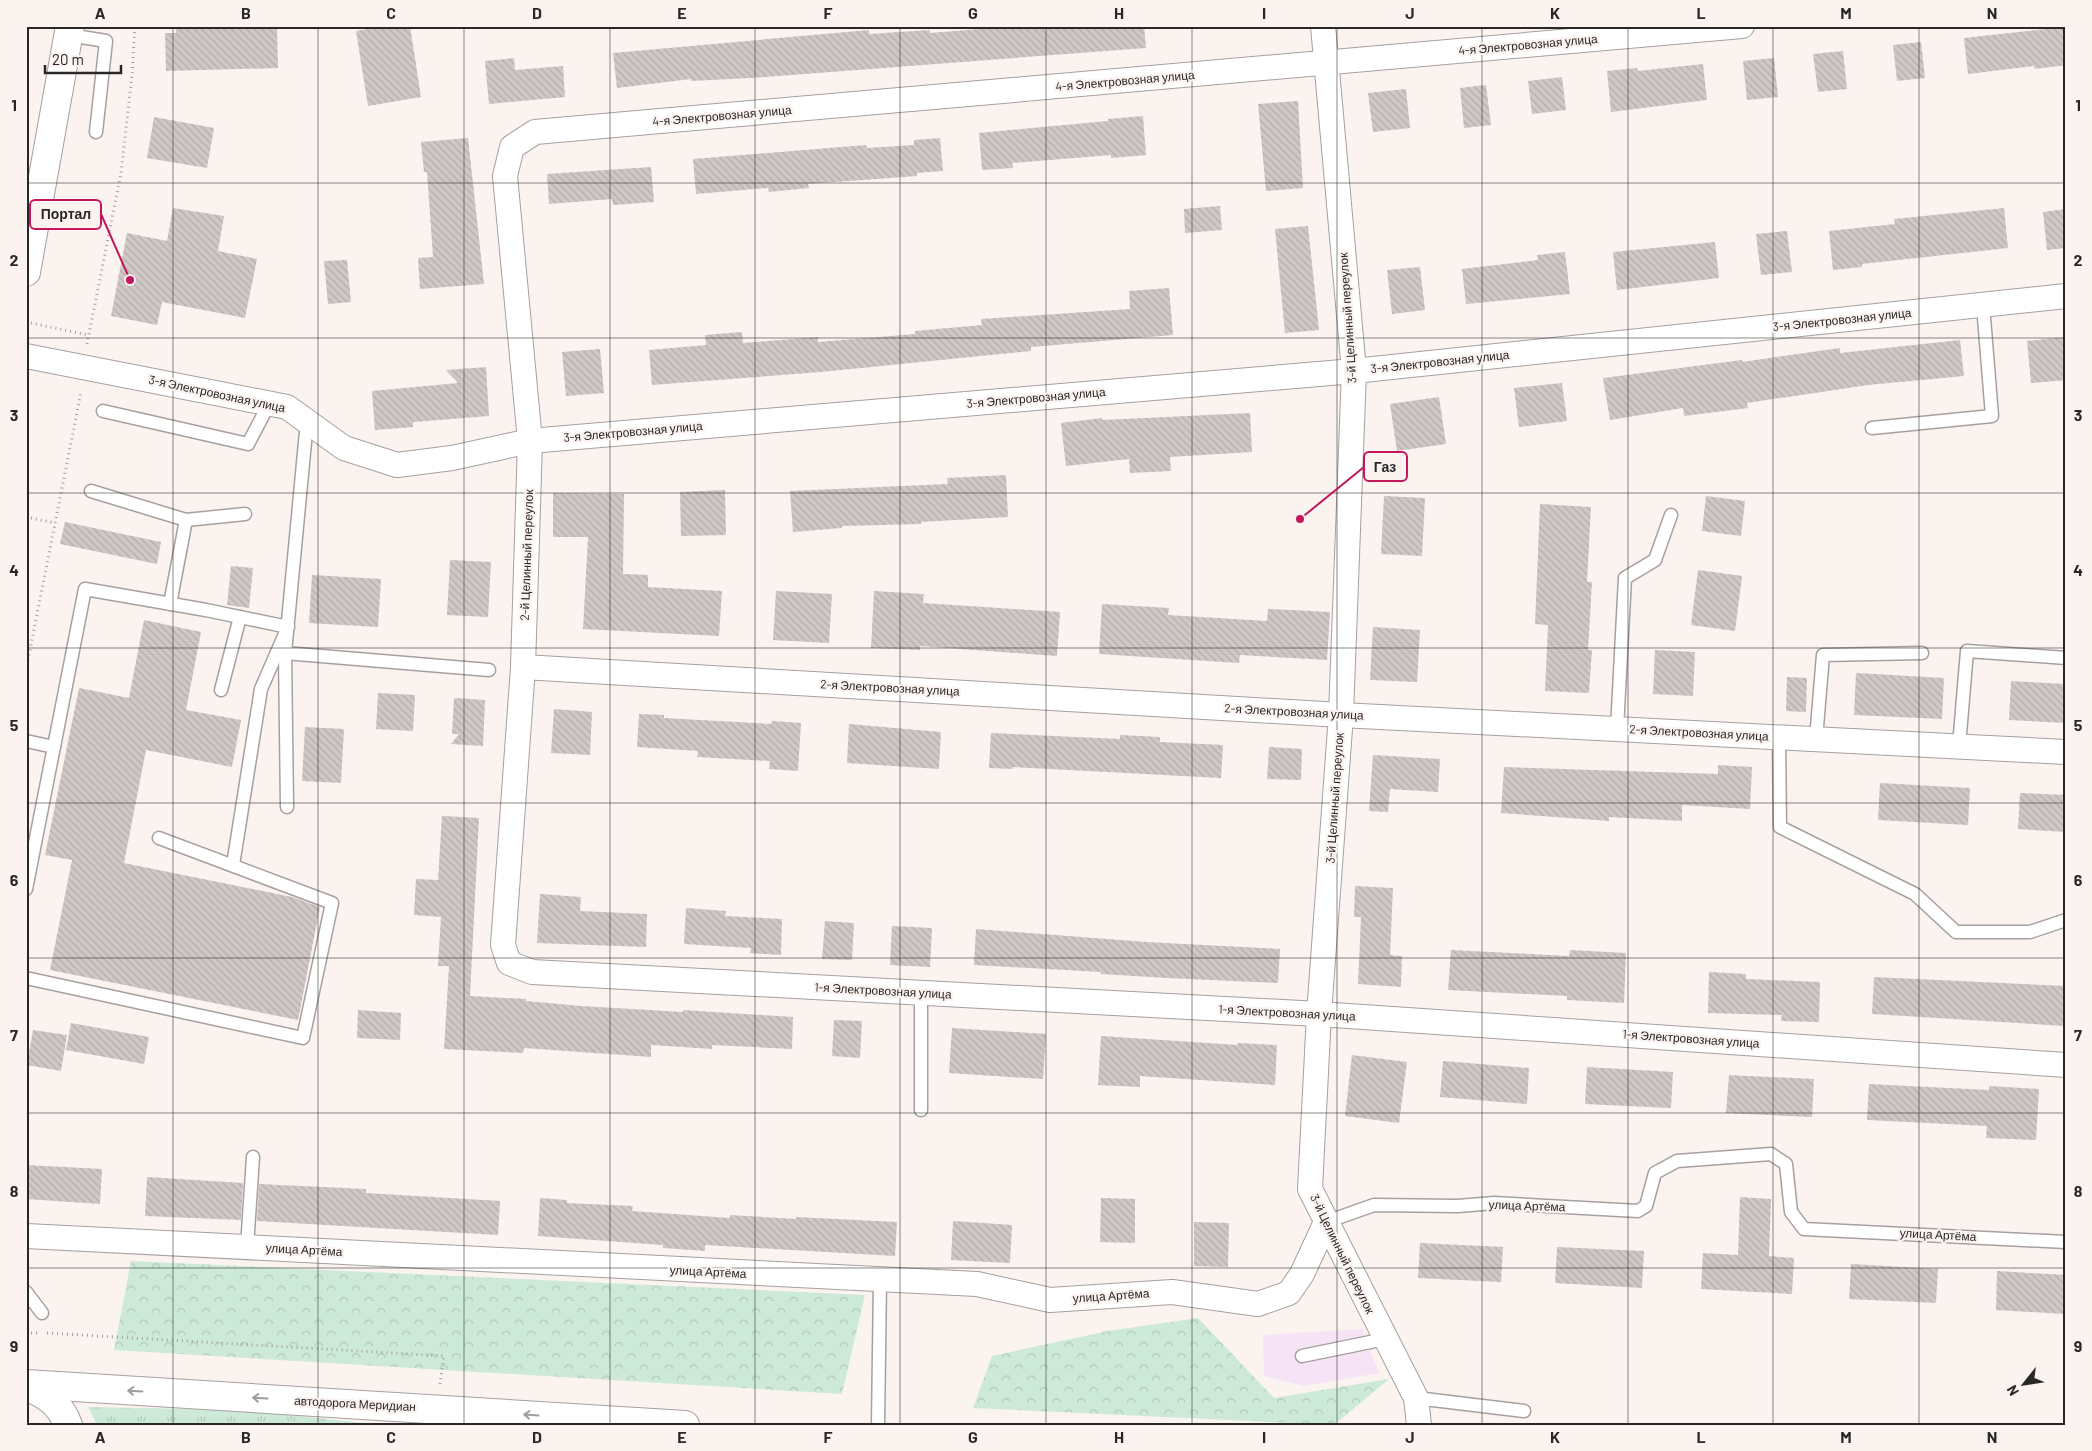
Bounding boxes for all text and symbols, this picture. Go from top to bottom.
text: A [95,3,106,22]
text: B [241,3,251,22]
text: C [386,3,396,22]
text: D [532,3,542,22]
text: E [677,3,687,22]
text: F [824,3,833,22]
text: G [968,3,978,22]
text: H [1114,3,1124,22]
text: I [1262,3,1266,22]
text: J [1405,3,1415,22]
text: K [1550,3,1560,22]
text: L [1696,3,1706,22]
text: M [1840,3,1852,22]
text: N [1987,3,1997,22]
street label: 4-я Электровозная улица [1458,31,1599,58]
scale bar [45,42,121,74]
text: 20 m [52,50,84,68]
street label: 4-я Электровозная улица [1055,67,1196,94]
text: 1 [11,95,17,114]
text: 1 [2075,95,2081,114]
street label: 4-я Электровозная улица [652,102,793,129]
callout: Портал [30,200,101,229]
text: Портал [41,205,91,222]
text: 2 [10,250,19,269]
text: 2 [2074,250,2083,269]
street label: 3-й Целинный переулок [1335,251,1360,384]
street label: 3-я Электровозная улица [1772,305,1912,334]
street label: 3-я Электровозная улица [1370,347,1510,376]
street label: 3-я Электровозная улица [147,372,287,415]
street label: 3-я Электровозная улица [966,384,1106,411]
text: 3 [10,405,18,424]
text: 3 [2074,405,2082,424]
street label: 3-я Электровозная улица [563,418,703,445]
callout: Газ [1364,452,1407,481]
text: Газ [1374,458,1396,475]
street label: 2-й Целинный переулок [517,488,536,621]
text: 4 [9,560,19,579]
text: 4 [2073,560,2083,579]
street label: 2-я Электровозная улица [820,676,960,699]
street label: 2-я Электровозная улица [1224,700,1364,723]
text: 5 [10,715,19,734]
text: 5 [2074,715,2083,734]
street label: 2-я Электровозная улица [1629,721,1769,744]
street label: 3-й Целинный переулок [1322,731,1347,864]
text: 6 [10,870,19,889]
text: 6 [2074,870,2083,889]
street label: 1-я Электровозная улица [814,979,952,1002]
street label: 1-я Электровозная улица [1218,1001,1356,1024]
text: 7 [10,1025,18,1044]
text: 7 [2074,1025,2082,1044]
street label: 1-я Электровозная улица [1622,1026,1760,1051]
text: 8 [10,1181,19,1200]
text: 8 [2074,1181,2083,1200]
street label: 3-й Целинный переулок [1307,1192,1378,1317]
street label: улица Артёма [1488,1197,1566,1214]
street label: улица Артёма [1899,1225,1977,1244]
street label: улица Артёма [265,1240,343,1259]
street label: улица Артёма [669,1262,747,1281]
street label: улица Артёма [1072,1285,1150,1306]
text: 9 [10,1336,18,1355]
text: 9 [2074,1336,2082,1355]
north arrow [2000,1358,2050,1408]
text: N [2003,1382,2022,1399]
one-way arrow [128,1386,144,1395]
street label: автодорога Меридиан [294,1393,416,1414]
one-way arrow [252,1394,268,1403]
one-way arrow [524,1410,540,1420]
text: A [95,1427,106,1446]
text: B [241,1427,251,1446]
text: C [386,1427,396,1446]
text: D [532,1427,542,1446]
text: E [677,1427,687,1446]
text: F [824,1427,833,1446]
text: G [968,1427,978,1446]
text: H [1114,1427,1124,1446]
text: I [1262,1427,1266,1446]
text: J [1405,1427,1415,1446]
text: K [1550,1427,1560,1446]
text: L [1696,1427,1706,1446]
text: M [1840,1427,1852,1446]
text: N [1987,1427,1997,1446]

